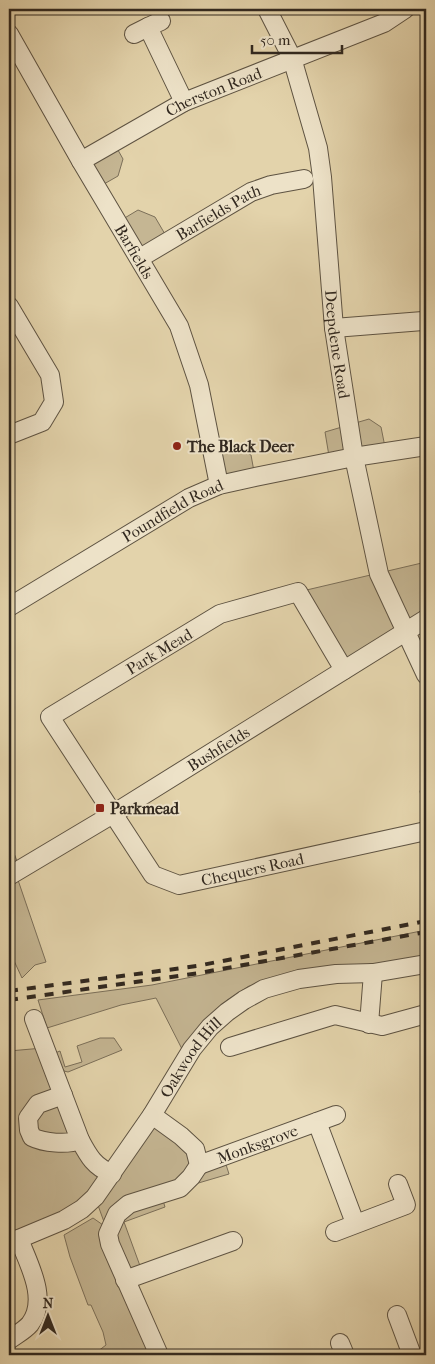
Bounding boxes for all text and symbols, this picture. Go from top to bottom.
scale bar [252,22,342,54]
text: 50 m [260,31,291,49]
street label: Cherston Road [162,63,265,121]
street label: Barfields Path [173,180,263,244]
street label: Barfields [111,221,158,282]
street label: Deepdene Road [321,289,354,400]
place label: The Black Deer [186,437,295,456]
marker: The Black Deer [171,440,183,452]
street label: Poundfield Road [118,475,226,546]
street label: Park Mead [123,624,196,679]
street label: Bushfields [184,722,253,775]
place label: Parkmead [110,799,180,818]
marker: Parkmead [94,802,106,814]
street label: Chequers Road [199,849,306,890]
street label: Oakwood Hill [156,1012,226,1101]
street label: Monksgrove [214,1121,301,1168]
north arrow [22,1292,72,1342]
text: N [43,1295,54,1312]

